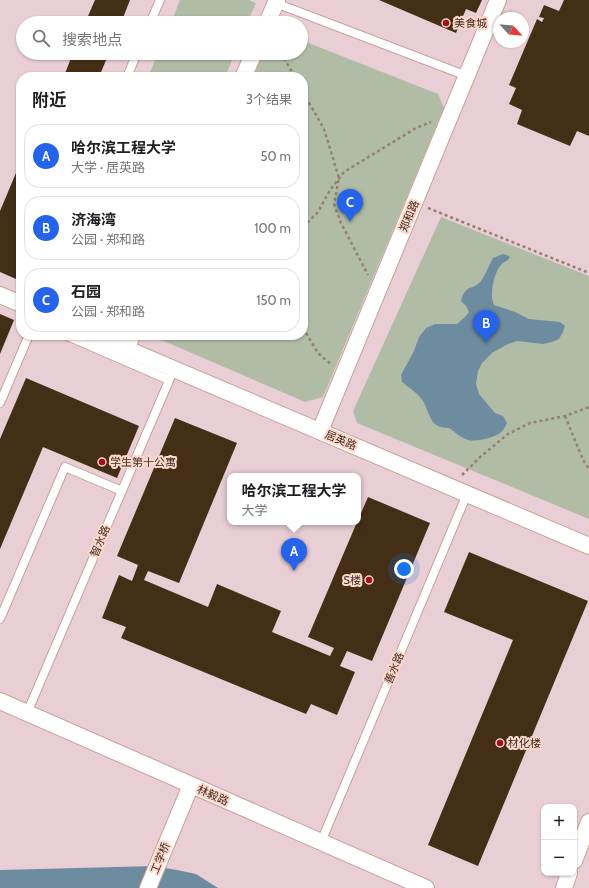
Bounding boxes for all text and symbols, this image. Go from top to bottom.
north arrow [493,12,529,48]
search box [16,16,308,60]
place label: 美食城 [454,16,487,30]
marker: 美食城 [441,18,451,28]
icon: search [30,27,52,49]
text: 搜索地点 [62,31,122,49]
text: 附近 [32,90,66,110]
text: 3个结果 [246,91,292,107]
text: 哈尔滨工程大学 [71,139,176,157]
text: A [42,148,50,164]
text: 50 m [261,148,291,164]
text: 大学 · 居英路 [71,159,145,175]
pin: C [337,189,363,222]
street label: 郑和路 [396,198,422,234]
text: 济海湾 [71,211,116,229]
text: B [42,220,50,236]
text: 100 m [254,220,291,236]
text: 公园 · 郑和路 [71,231,145,247]
text: 石园 [71,283,101,301]
text: C [42,292,50,308]
text: 150 m [256,292,291,308]
text: 公园 · 郑和路 [71,303,145,319]
pin: B [473,310,499,343]
street label: 居英路 [323,427,359,453]
place label: 学生第十公寓 [110,455,176,469]
marker: 学生第十公寓 [97,457,107,467]
popup [227,473,361,525]
text: 哈尔滨工程大学 [241,482,347,500]
text: 大学 [241,502,268,518]
street label: 智水路 [87,523,113,559]
pin: A [281,538,307,571]
your location [394,559,414,579]
place label: S楼 [344,573,361,587]
marker: S楼 [364,575,374,585]
street label: 善水路 [381,650,407,686]
place label: 材化楼 [508,736,541,750]
marker: 材化楼 [495,738,505,748]
street label: 林毅路 [195,782,231,808]
map controls [541,804,577,876]
button: + [541,804,577,840]
street label: 工学桥 [147,840,173,876]
button: − [541,840,577,876]

